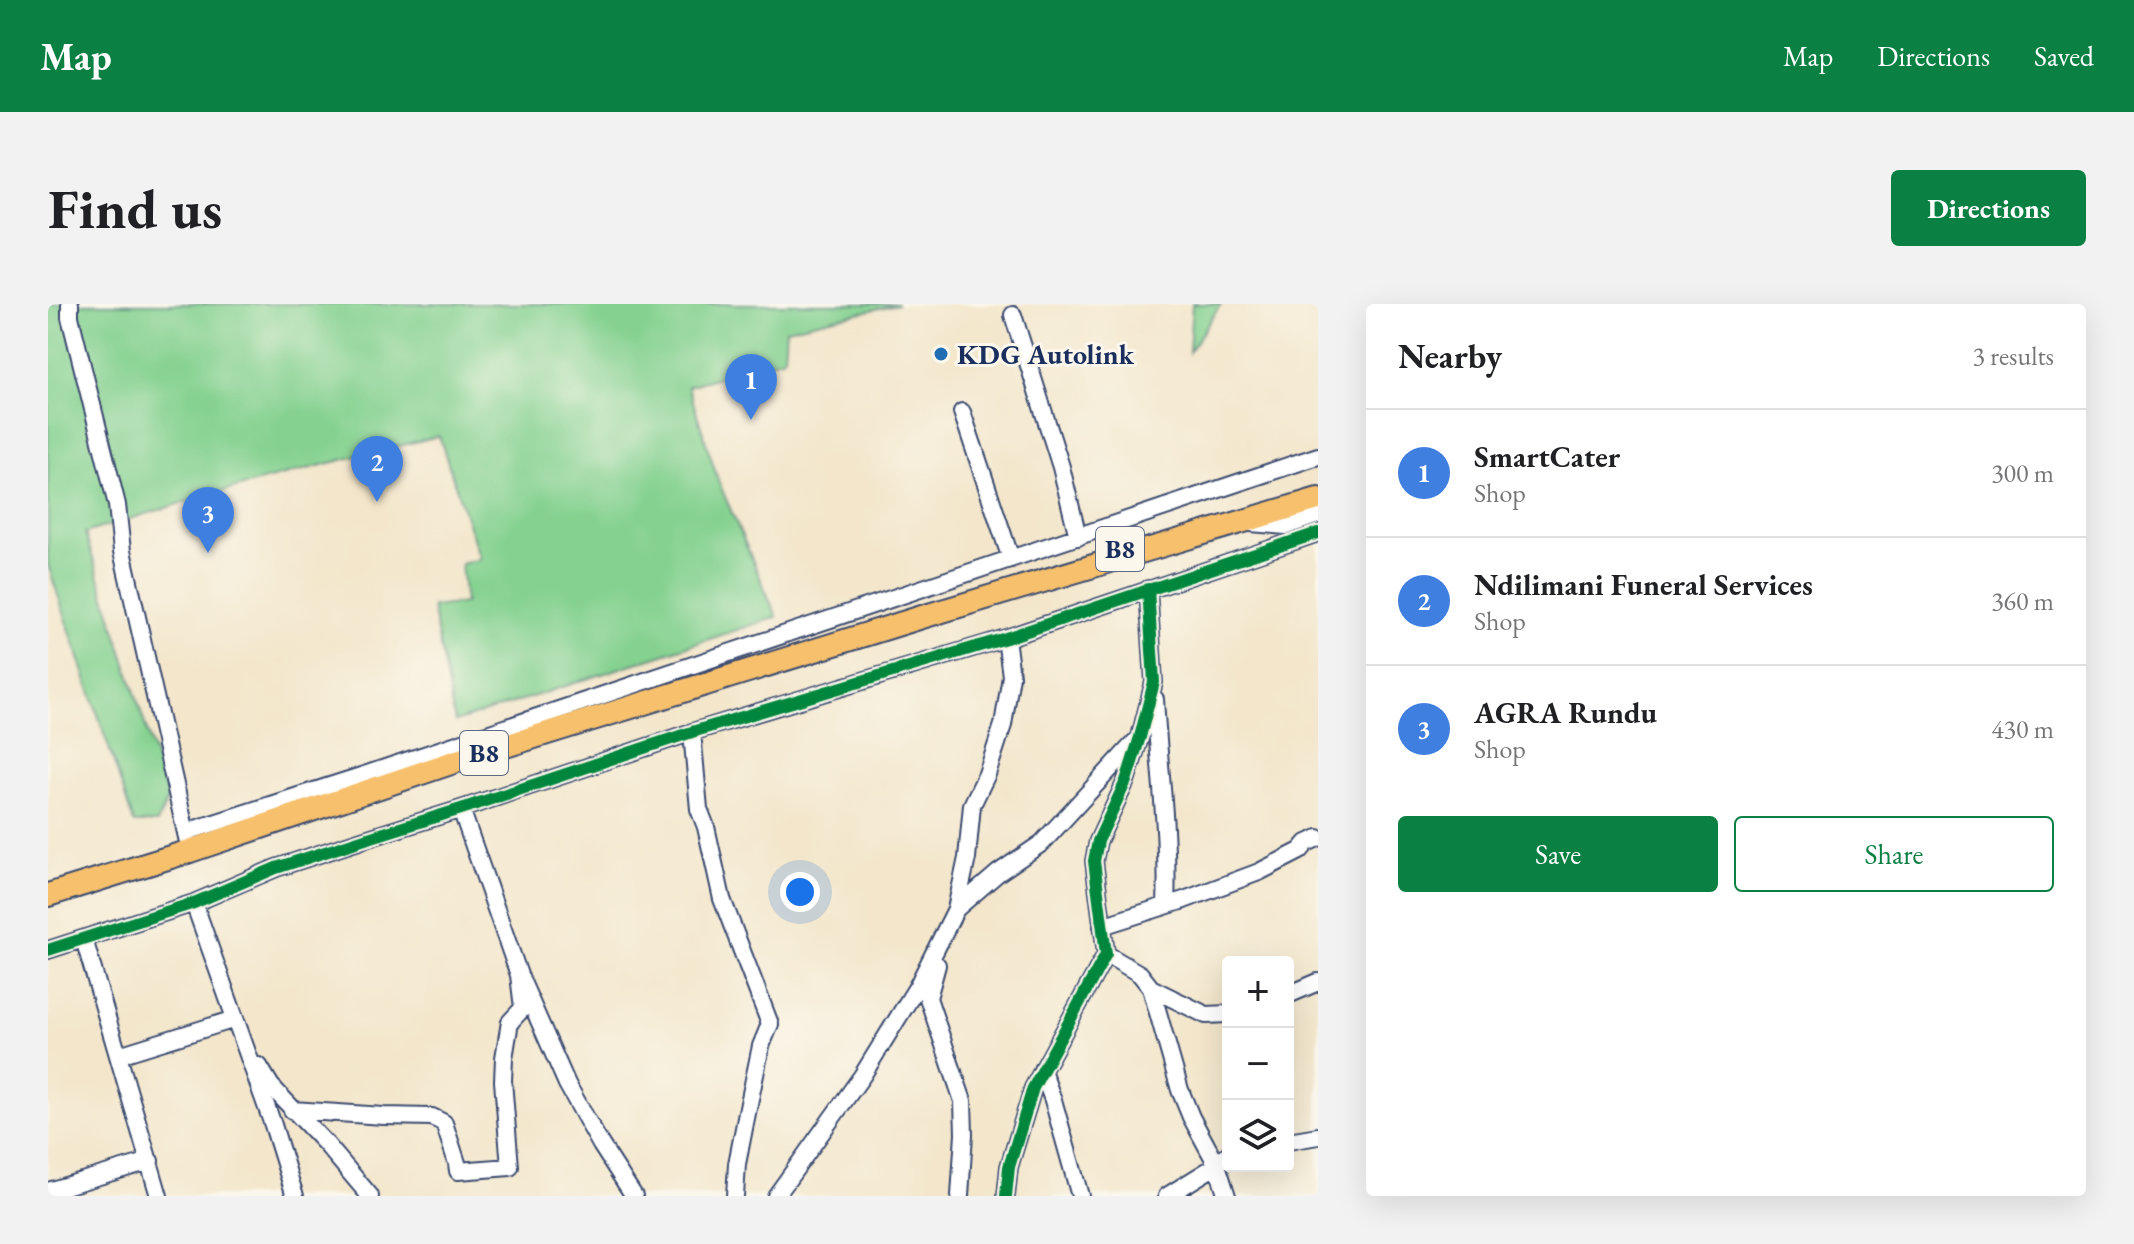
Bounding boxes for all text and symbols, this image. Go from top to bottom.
text: Map [40,32,112,81]
text: Map [1783,38,1833,74]
text: Directions [1877,38,1990,74]
text: Saved [2034,38,2094,74]
button: Directions [1891,170,2086,246]
text: Find us [48,172,222,245]
text: Nearby [1398,334,1502,378]
place label: KDG Autolink [957,336,1135,372]
text: 3 results [1973,339,2054,373]
marker: KDG Autolink [932,345,950,363]
pin: 1 [725,354,777,420]
pin: 2 [351,436,403,502]
text: SmartCater [1474,437,1620,476]
text: 1 [1417,456,1431,490]
text: 300 m [1991,456,2054,490]
text: Shop [1474,476,1526,510]
pin: 3 [182,487,234,553]
road number: B8 [1096,527,1144,571]
text: Ndilimani Funeral Services [1474,565,1813,604]
text: 2 [1417,584,1431,618]
text: 360 m [1991,584,2054,618]
text: Shop [1474,604,1526,638]
text: AGRA Rundu [1474,693,1657,732]
text: 3 [1417,712,1431,746]
text: 430 m [1991,712,2054,746]
road number: B8 [460,731,508,775]
text: Shop [1474,732,1526,766]
button: Save [1398,816,1718,892]
button: Share [1734,816,2054,892]
your location [780,872,820,912]
map controls [1222,956,1294,1172]
button: + [1222,956,1294,1028]
button: − [1222,1028,1294,1100]
button: layers [1222,1100,1294,1172]

